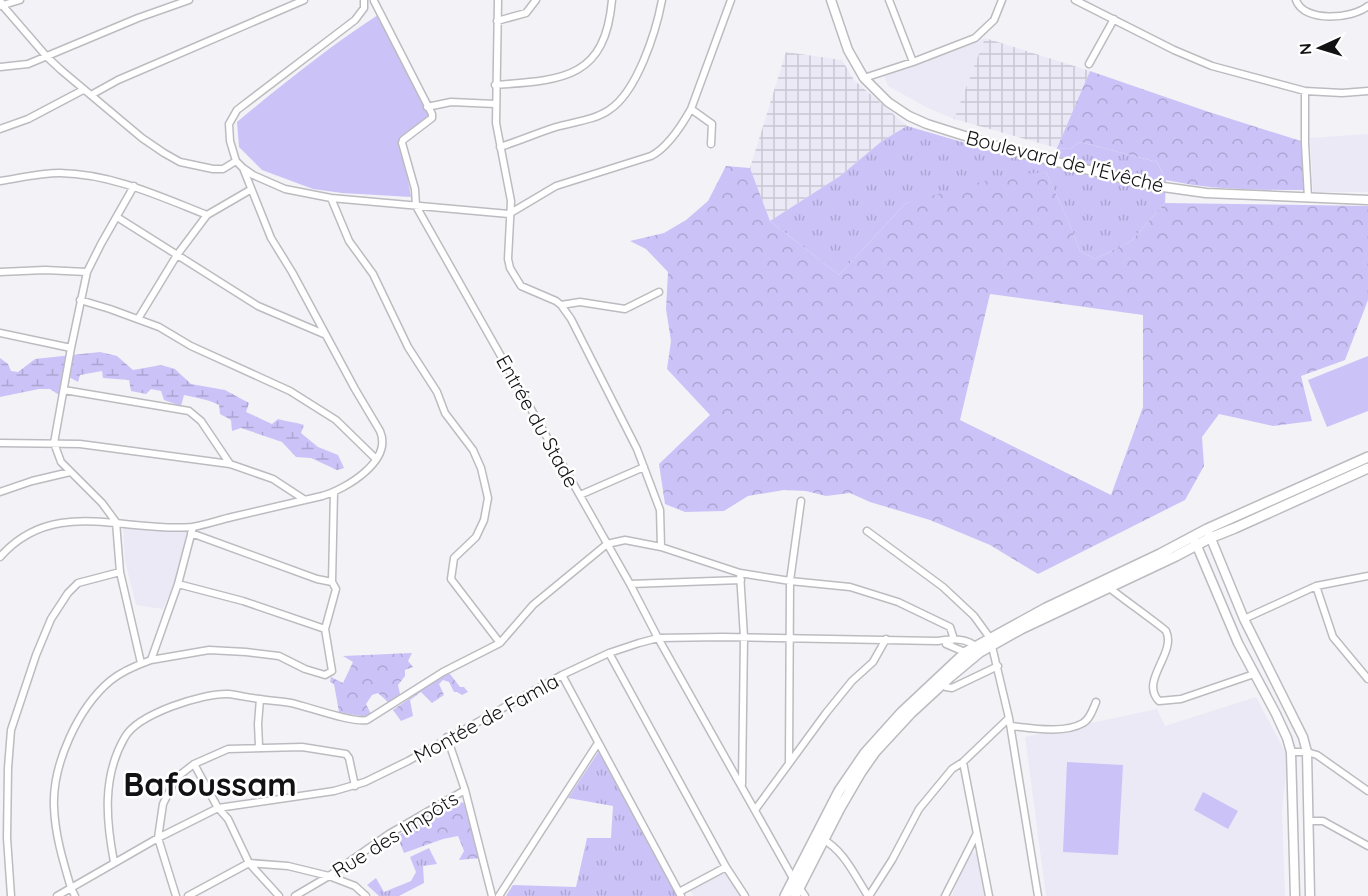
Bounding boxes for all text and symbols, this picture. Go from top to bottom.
north arrow [1290,18,1350,78]
text: N [1295,42,1315,56]
street label: Boulevard de l'Évêché [963,124,1167,198]
street label: Entrée du Stade [491,350,585,492]
street label: Montée de Famla [409,668,563,768]
district label: Bafoussam [123,764,297,804]
street label: Rue des Impôts [327,785,463,883]

